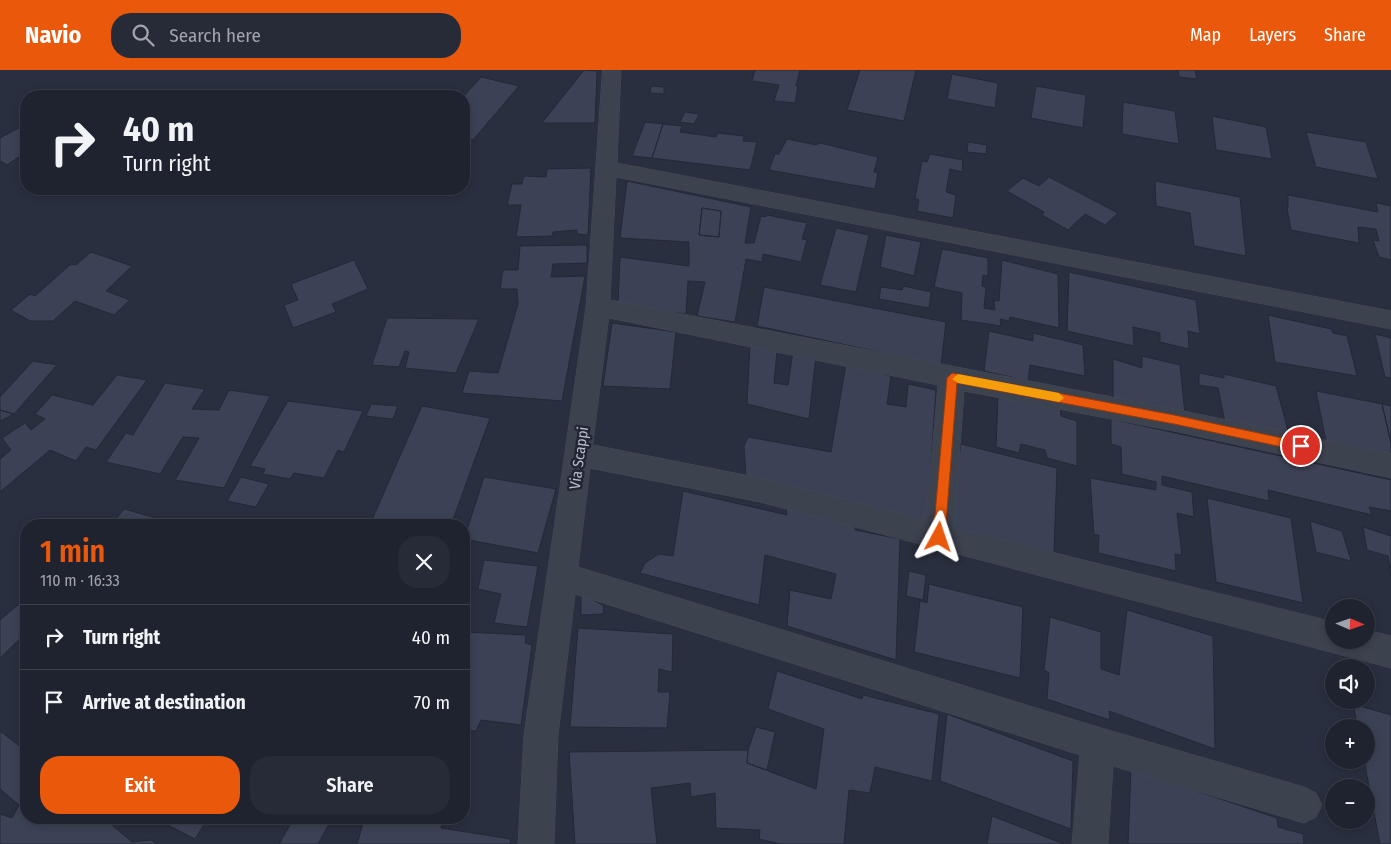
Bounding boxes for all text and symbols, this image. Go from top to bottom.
search box [111,13,461,58]
text: Navio [25,21,81,49]
icon: search [129,21,157,49]
text: Search here [169,24,261,47]
text: Map [1190,24,1221,46]
text: Layers [1249,24,1296,46]
text: Share [1324,24,1366,46]
text: 40 m [123,108,194,150]
icon: right [40,110,105,175]
text: Turn right [123,150,211,177]
pin [1280,425,1322,467]
street label: Via Scappi [566,426,592,490]
icon: arrive [1287,432,1315,460]
position arrow [912,510,964,562]
text: 1 min [40,534,105,570]
button: close [398,536,450,588]
text: 110 m · 16:33 [40,571,120,590]
north arrow [1325,599,1375,649]
map controls [1325,599,1375,829]
icon: right [40,623,68,651]
text: Turn right [83,626,160,649]
text: 40 m [412,626,450,649]
button: sound [1325,659,1375,709]
icon: arrive [40,688,68,716]
text: Arrive at destination [83,691,246,714]
text: 70 m [414,691,450,714]
button: + [1325,719,1375,769]
button: Exit [40,756,240,814]
button: Share [250,756,450,814]
button: − [1325,779,1375,829]

